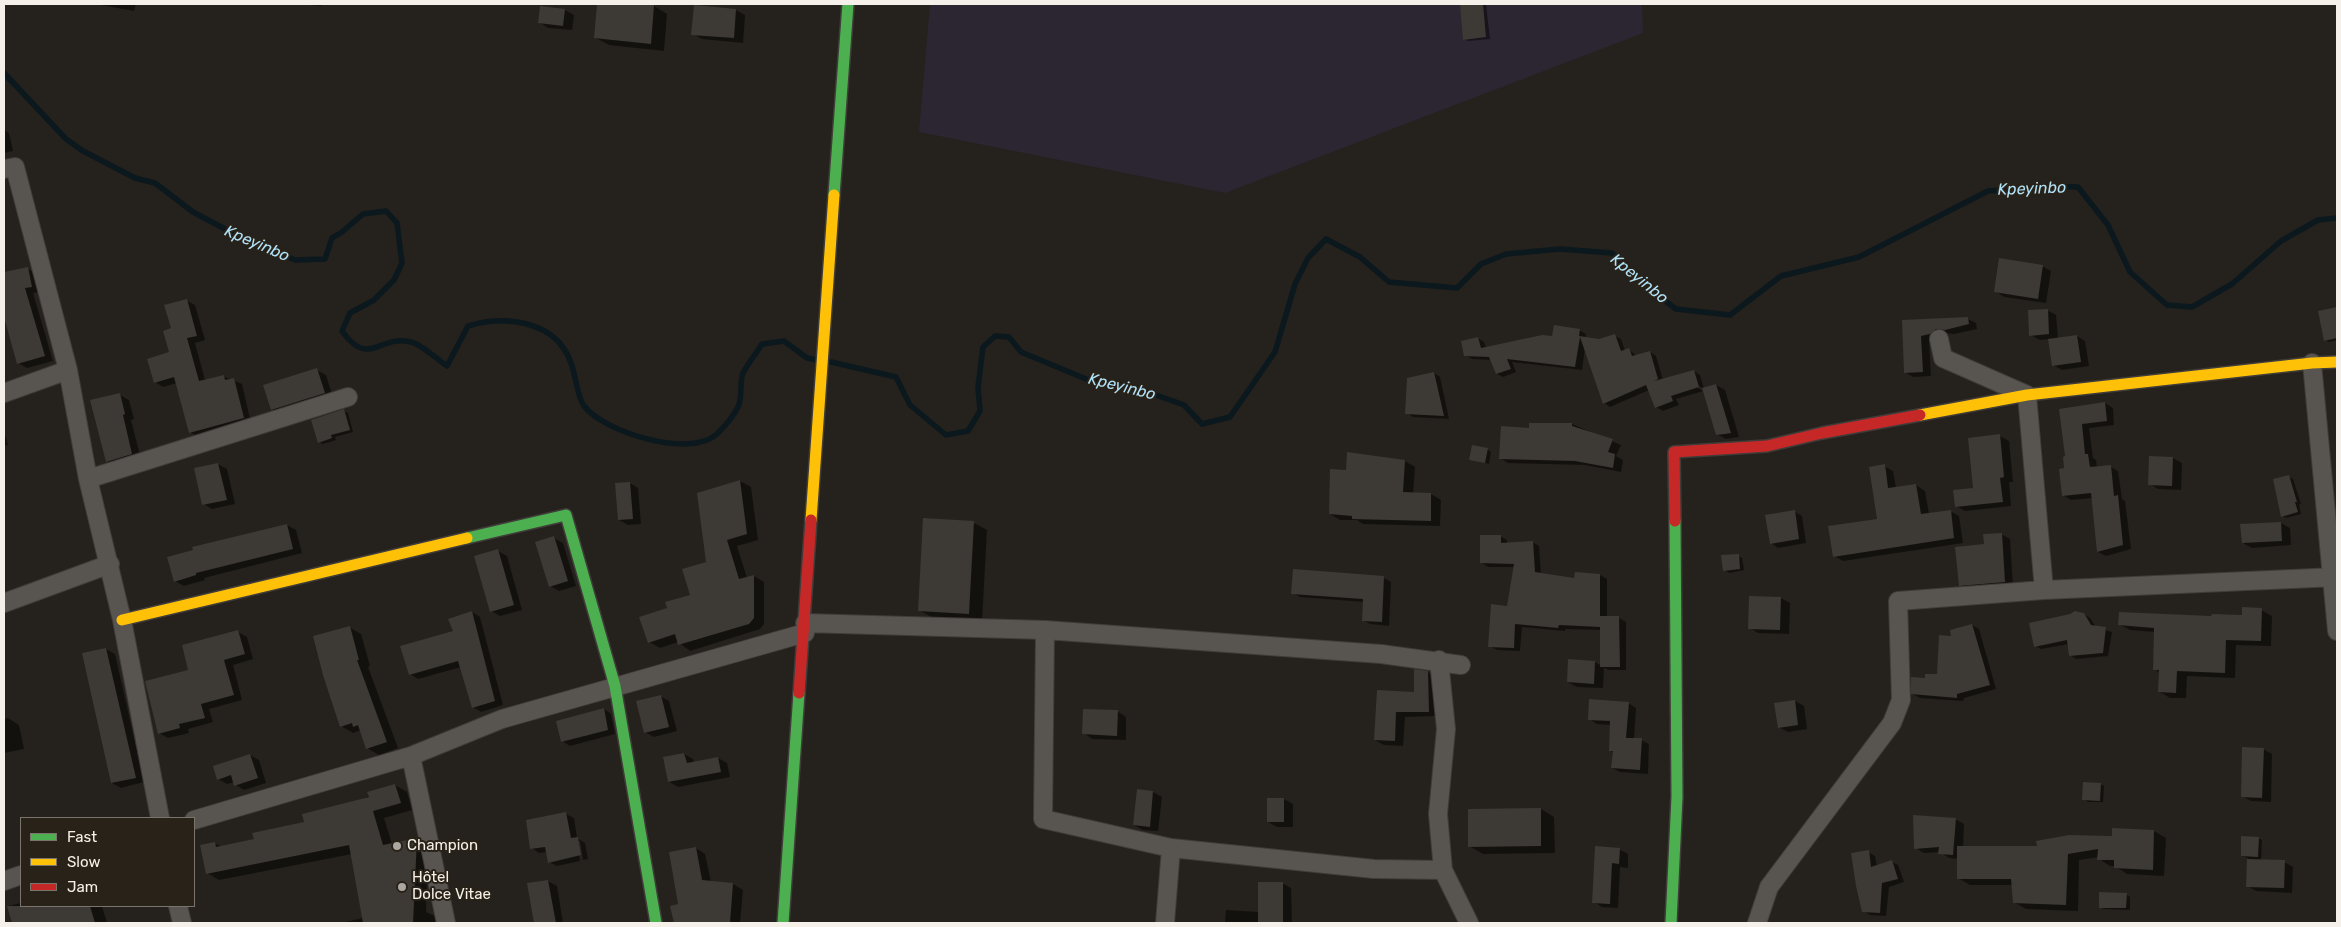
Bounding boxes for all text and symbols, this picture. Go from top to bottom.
water label: Kpeyinbo [1997,178,2067,200]
water label: Kpeyinbo [222,222,292,266]
water label: Kpeyinbo [1606,250,1672,308]
water label: Kpeyinbo [1086,369,1158,405]
legend [20,817,195,907]
text: Fast [67,828,97,846]
place label: Champion [407,837,478,855]
marker: Champion [391,840,403,852]
text: Slow [67,853,100,871]
place label: Hôtel Dolce Vitae [412,869,491,904]
text: Jam [67,878,98,896]
marker: Hôtel Dolce Vitae [396,881,408,893]

